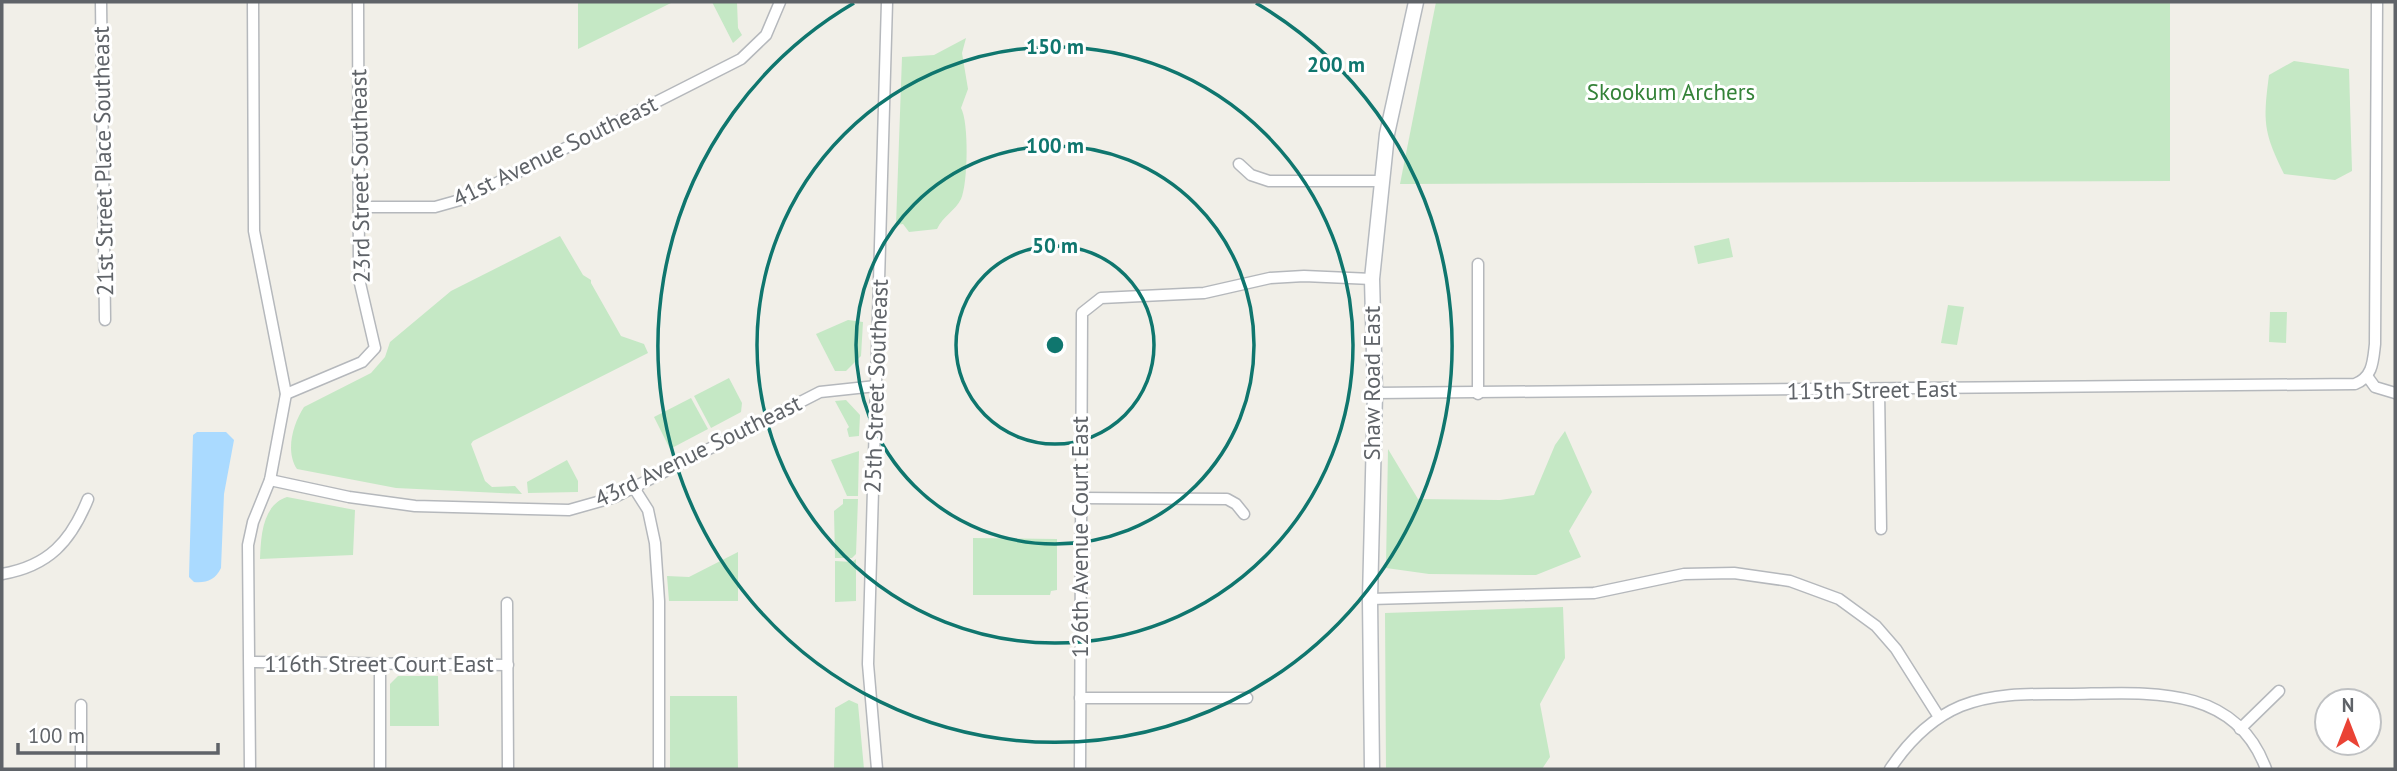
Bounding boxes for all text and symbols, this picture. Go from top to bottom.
street label: 21st Street Place Southeast [86,26,119,296]
text: 150 m [1026,33,1084,60]
text: 200 m [1307,51,1365,78]
street label: 23rd Street Southeast [343,68,376,283]
park label: Skookum Archers [1587,77,1755,106]
street label: 41st Avenue Southeast [448,88,662,213]
text: 100 m [1026,132,1084,159]
text: 50 m [1032,232,1078,259]
street label: 25th Street Southeast [857,278,894,494]
street label: Shaw Road East [1357,305,1386,460]
centre of rings [1043,333,1067,357]
street label: 115th Street East [1787,374,1958,405]
street label: 43rd Avenue Southeast [590,388,806,513]
street label: 126th Avenue Court East [1065,416,1094,658]
street label: 116th Street Court East [264,649,494,678]
north arrow [2313,687,2383,757]
text: N [2342,693,2354,717]
scale bar [18,712,217,756]
text: 100 m [28,722,85,749]

